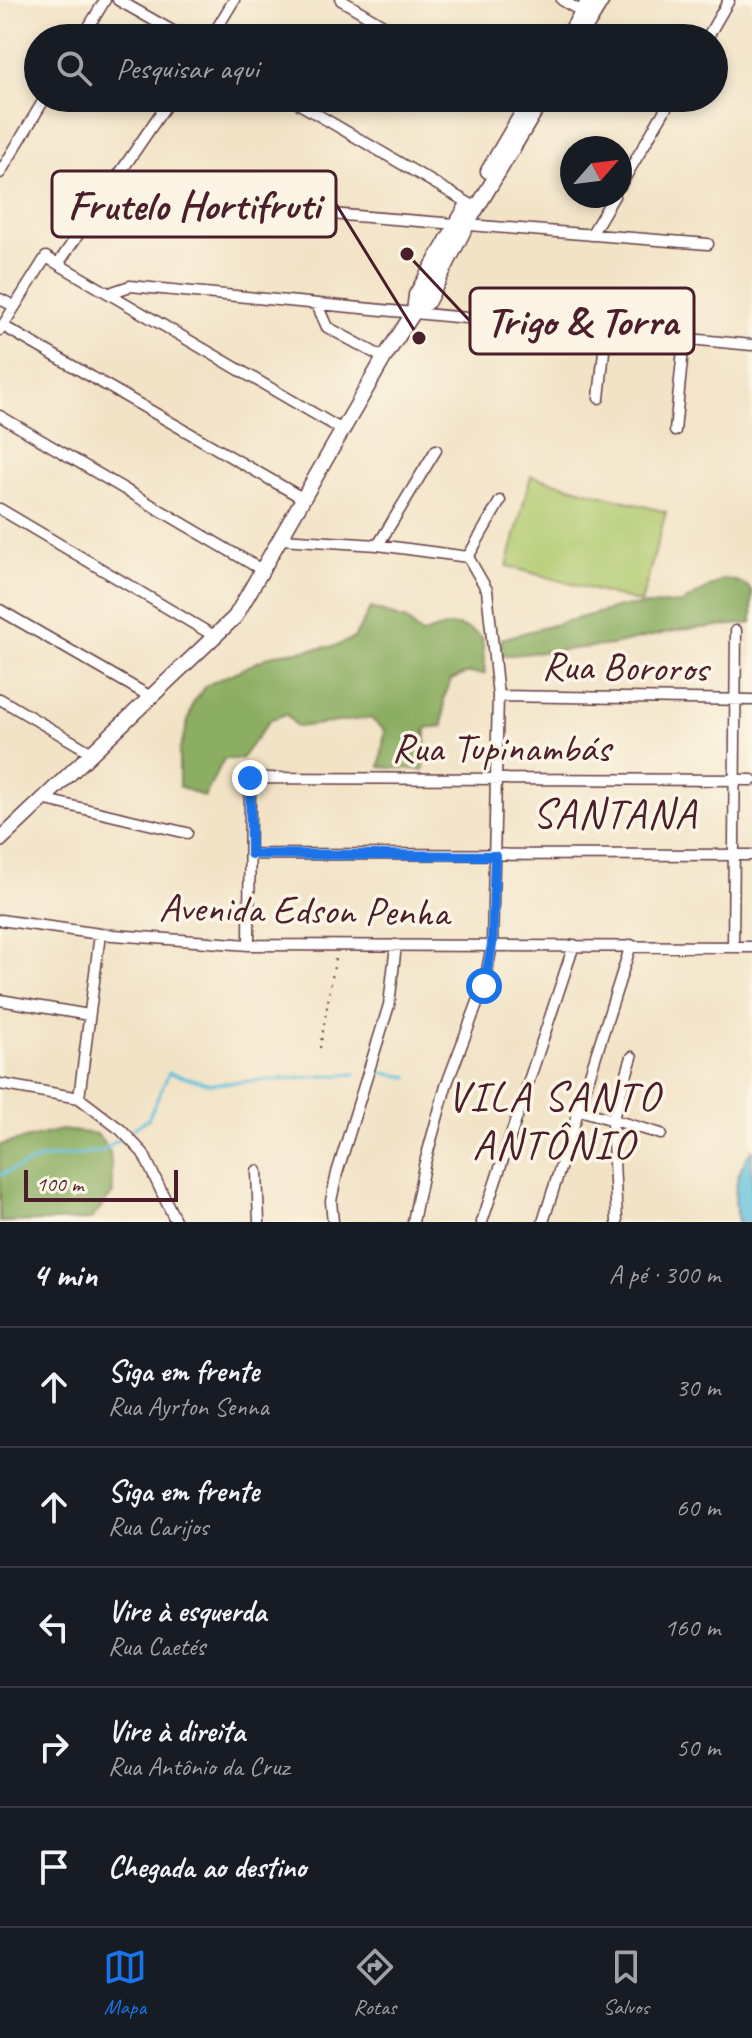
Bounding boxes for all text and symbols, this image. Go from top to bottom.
search box [24,24,728,112]
icon: search [52,46,96,90]
text: Pesquisar aqui [116,49,259,87]
north arrow [560,136,632,208]
callout: Frutelo Hortifruti [52,171,336,237]
text: Frutelo Hortifruti [68,179,326,232]
callout: Trigo & Torra [470,288,694,354]
text: Trigo & Torra [486,295,681,348]
street label: Rua Bororos [542,641,712,694]
street label: Rua Tupinambás [392,723,613,773]
route end [232,760,268,796]
district label: SANTANA [532,787,698,840]
street label: Avenida Edson Penha [159,882,453,938]
route start [466,968,502,1004]
district label: VILA SANTO ANTÔNIO [447,1070,663,1171]
scale bar [24,1166,178,1202]
text: 100 m [36,1170,83,1198]
text: 4 min [32,1253,97,1296]
text: A pé · 300 m [609,1258,720,1291]
text: Siga em frente [108,1352,259,1390]
icon: ahead [32,1365,76,1409]
text: 30 m [676,1371,720,1404]
text: Rua Ayrton Senna [108,1390,269,1423]
text: Siga em frente [108,1472,259,1510]
icon: ahead [32,1485,76,1529]
text: 60 m [676,1491,720,1524]
text: Rua Carijos [108,1510,208,1543]
text: Vire à esquerda [108,1592,266,1630]
icon: left [32,1605,76,1649]
text: 160 m [664,1611,720,1644]
text: Rua Caetés [108,1630,205,1663]
text: Vire à direita [108,1712,245,1750]
icon: right [32,1725,76,1769]
text: 50 m [676,1731,720,1764]
text: Rua Antônio da Cruz [108,1750,289,1783]
icon: arrive [32,1845,76,1889]
text: Chegada ao destino [108,1848,306,1886]
tab: Mapa [103,1945,147,2021]
tab: Rotas [353,1945,397,2021]
tab: Salvos [603,1945,649,2021]

